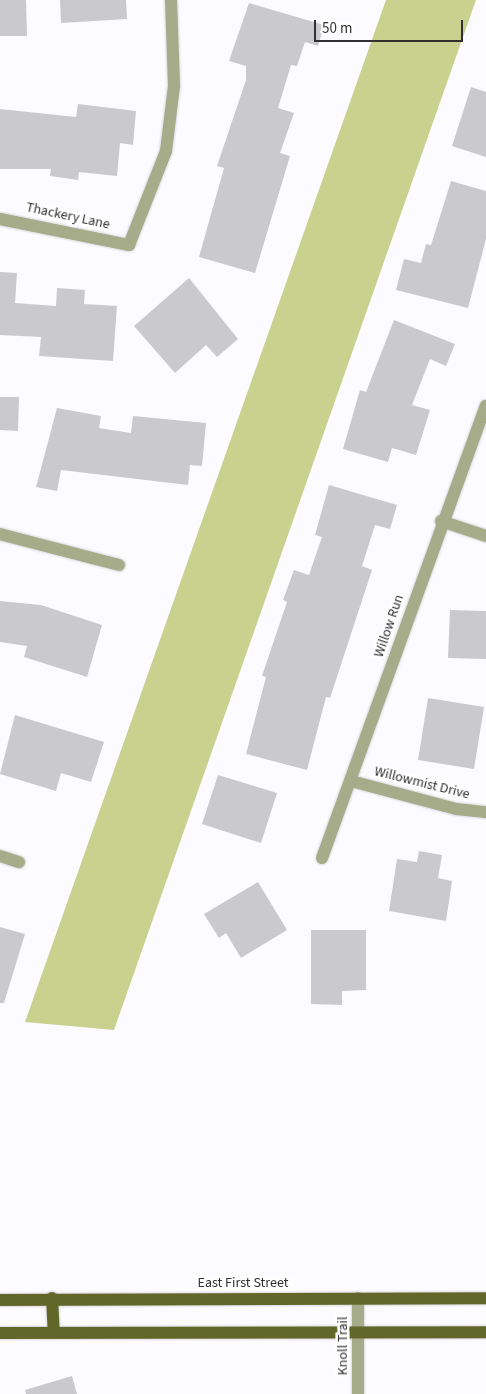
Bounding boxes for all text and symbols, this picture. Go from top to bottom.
scale bar [316,10,465,42]
text: 50 m [322,18,352,39]
street label: Thackery Lane [25,199,111,233]
street label: Willow Run [370,592,408,660]
street label: Willowmist Drive [373,763,471,803]
street label: East First Street [198,1275,288,1291]
street label: Knoll Trail [335,1317,351,1375]

